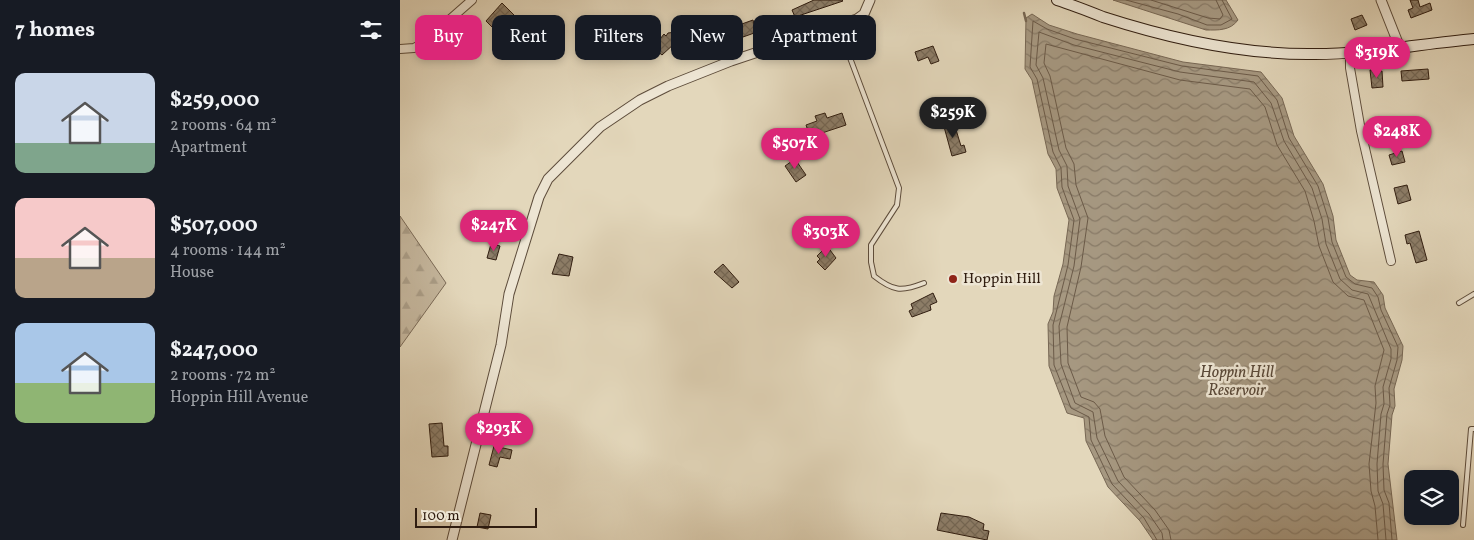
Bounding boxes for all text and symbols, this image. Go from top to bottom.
chip: Buy [415,15,482,60]
chip: Rent [492,15,565,60]
chip: Filters [575,15,661,60]
chip: New [671,15,743,60]
chip: Apartment [753,15,876,60]
text: 7 homes [15,16,95,45]
icon: filters [357,16,385,44]
pin: $319K [1342,36,1412,79]
text: $319K [1355,42,1399,64]
text: $259,000 [170,86,259,115]
icon: home [55,93,115,153]
pin: $259K [918,96,988,139]
text: $259K [930,102,976,124]
text: 2 rooms · 64 m² [170,115,277,137]
pin: $248K [1362,116,1432,158]
text: $248K [1374,121,1420,143]
pin: $507K [760,128,830,170]
text: $507K [772,133,818,155]
text: Apartment [170,137,247,159]
pin: $247K [459,210,529,252]
text: $507,000 [170,211,258,240]
text: $247K [471,215,517,237]
pin: $303K [791,216,861,258]
icon: home [55,218,115,278]
text: $303K [803,221,849,243]
text: 4 rooms · 144 m² [170,240,286,262]
text: House [170,262,214,284]
place label: Hoppin Hill [963,269,1041,290]
marker: Hoppin Hill [947,273,959,285]
text: $247,000 [170,336,258,365]
icon: home [55,343,115,403]
water label: Hoppin Hill Reservoir [1200,362,1274,402]
text: 2 rooms · 72 m² [170,365,275,387]
text: Hoppin Hill Avenue [170,387,308,409]
pin: $293K [464,412,534,455]
text: $293K [476,418,522,440]
map controls [1404,470,1459,525]
button: layers [1404,470,1459,525]
scale bar [415,505,538,528]
text: 100 m [422,507,460,526]

